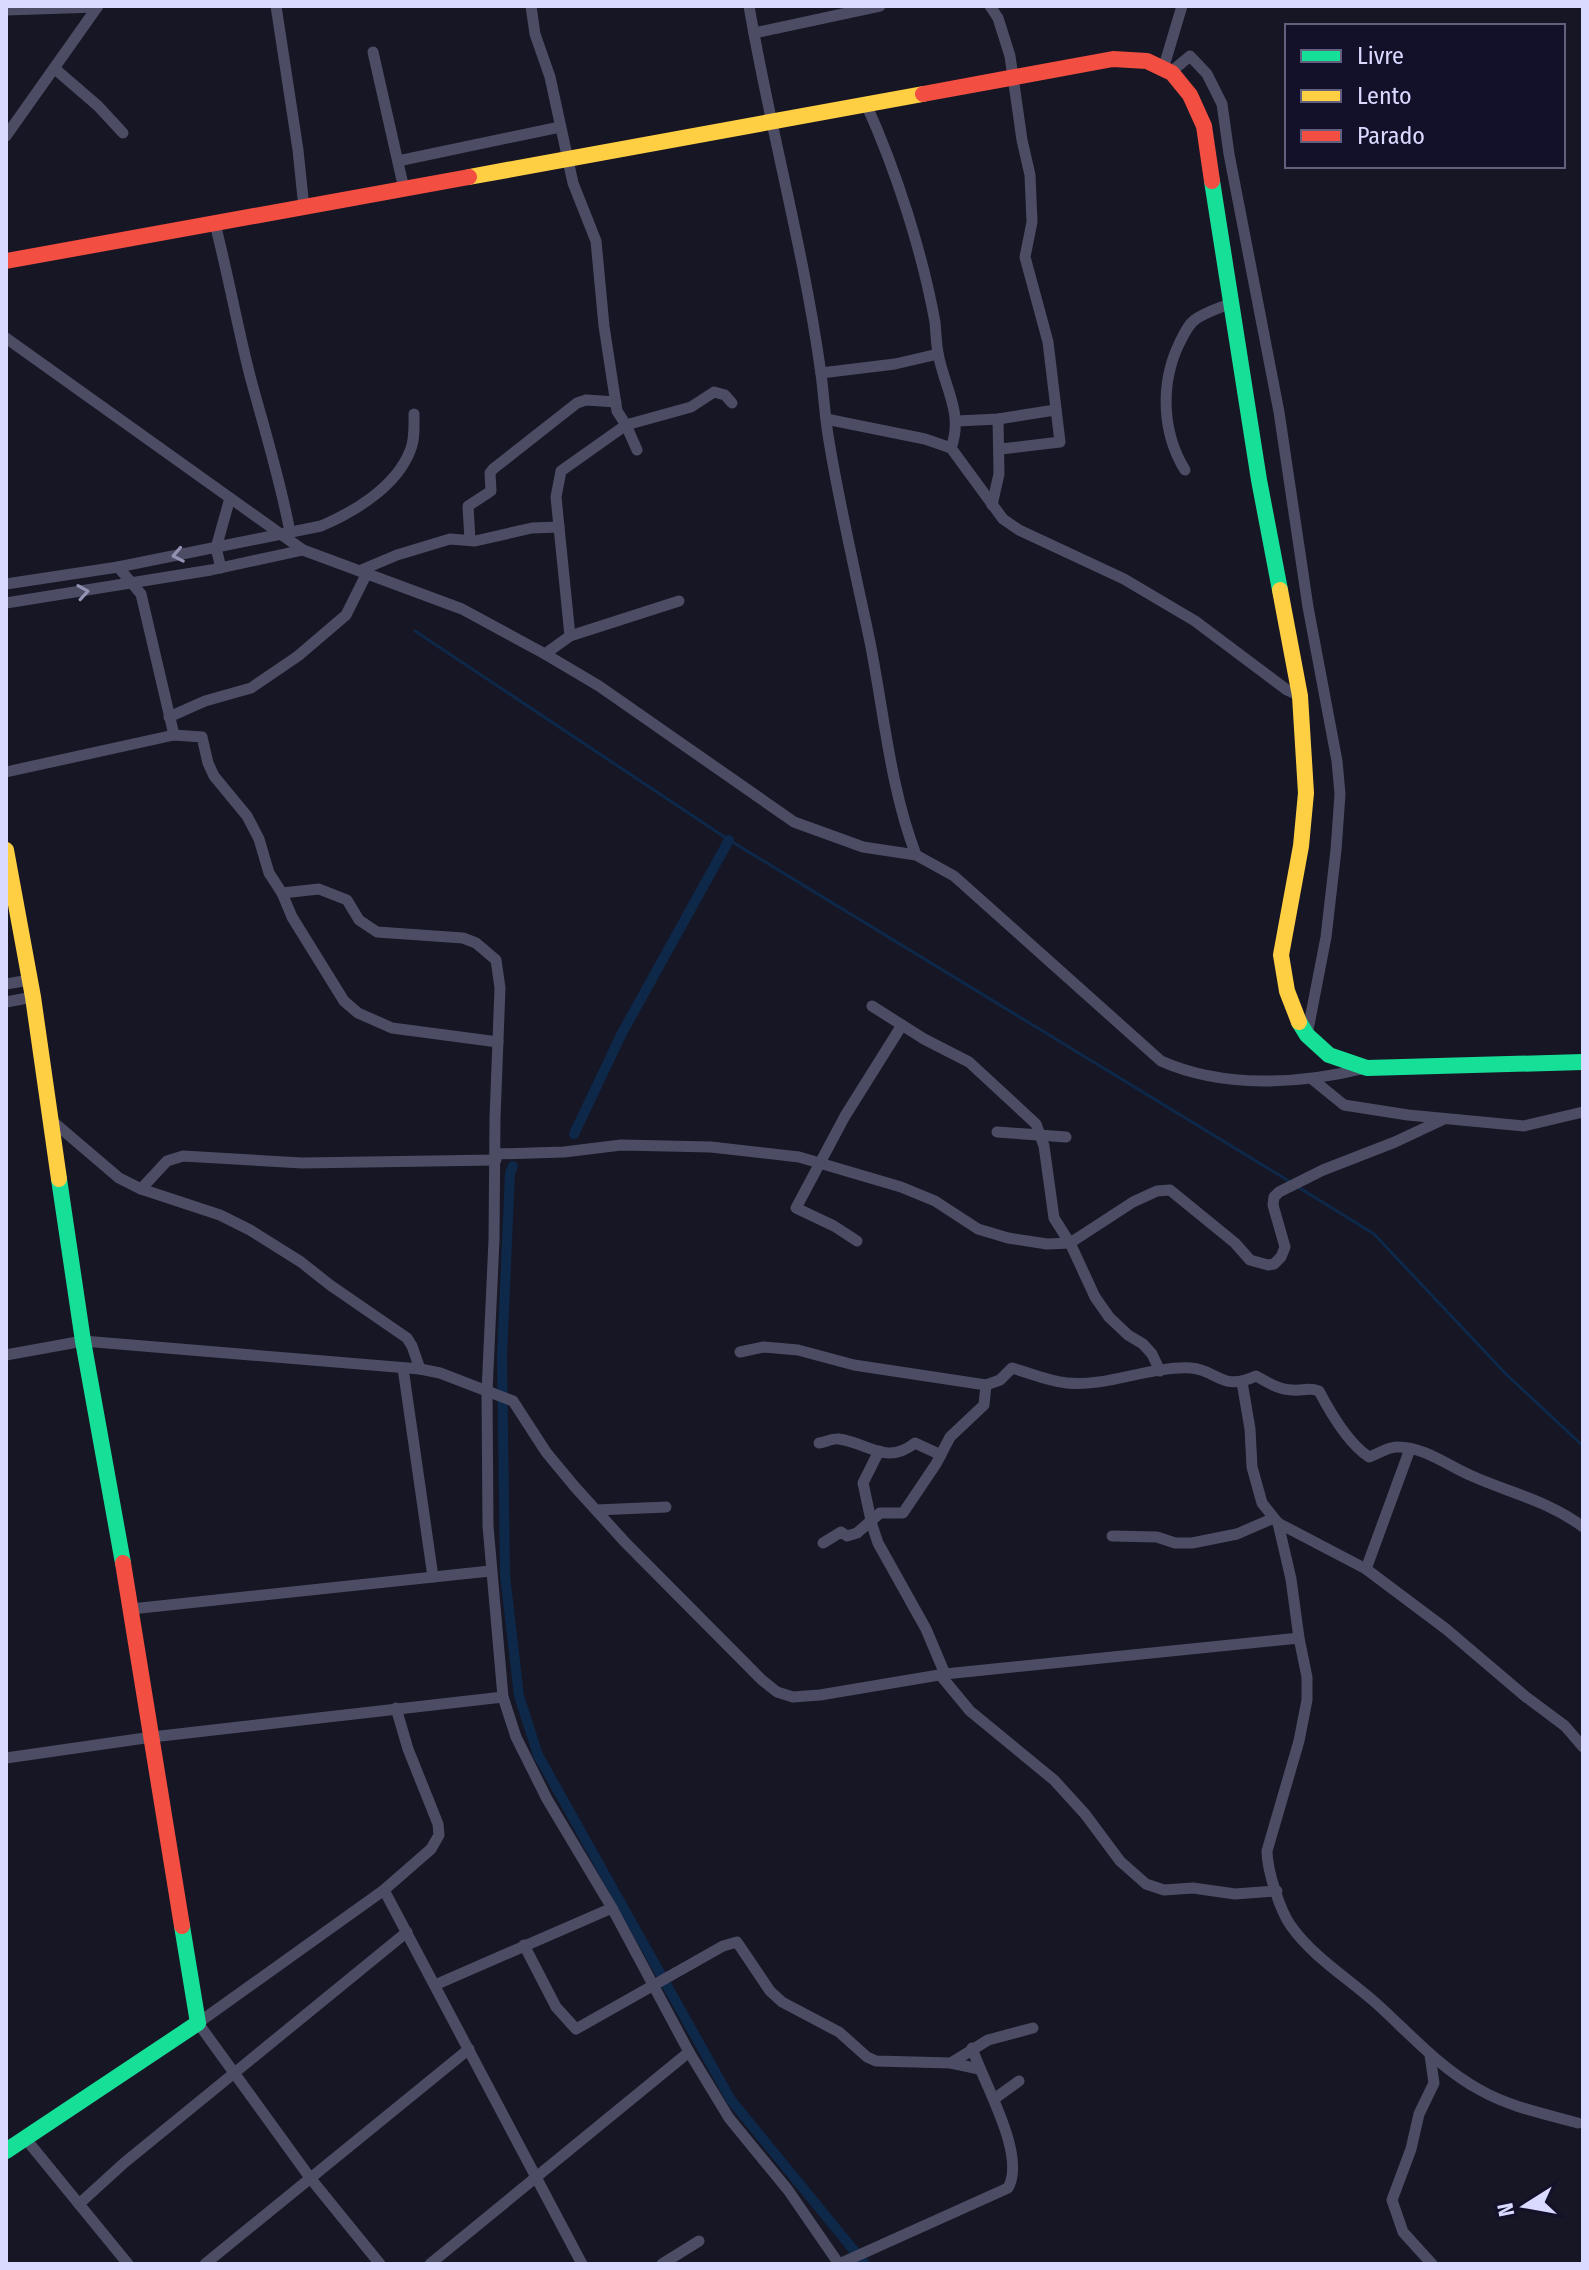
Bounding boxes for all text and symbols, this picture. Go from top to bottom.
legend [1285,24,1565,168]
text: Livre [1357,42,1404,70]
text: Lento [1357,82,1412,110]
text: Parado [1357,122,1425,150]
one-way arrow [172,546,186,563]
one-way arrow [76,584,90,601]
north arrow [1485,2166,1565,2246]
text: N [1491,2201,1520,2219]

